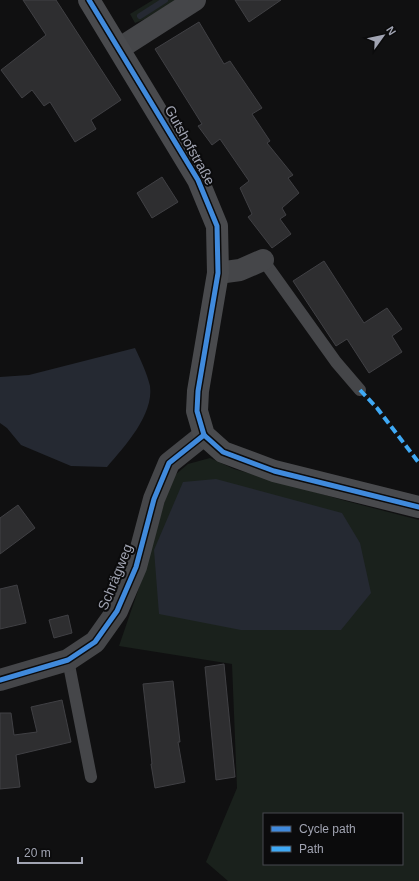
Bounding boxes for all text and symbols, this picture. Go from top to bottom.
north arrow [363,16,403,56]
text: N [384,24,399,37]
street label: Gutshofstraße [162,102,219,188]
street label: Schrägweg [94,542,136,612]
legend [263,813,403,865]
text: Cycle path [299,822,356,836]
scale bar [18,839,82,865]
text: Path [299,842,324,856]
text: 20 m [24,846,51,860]

